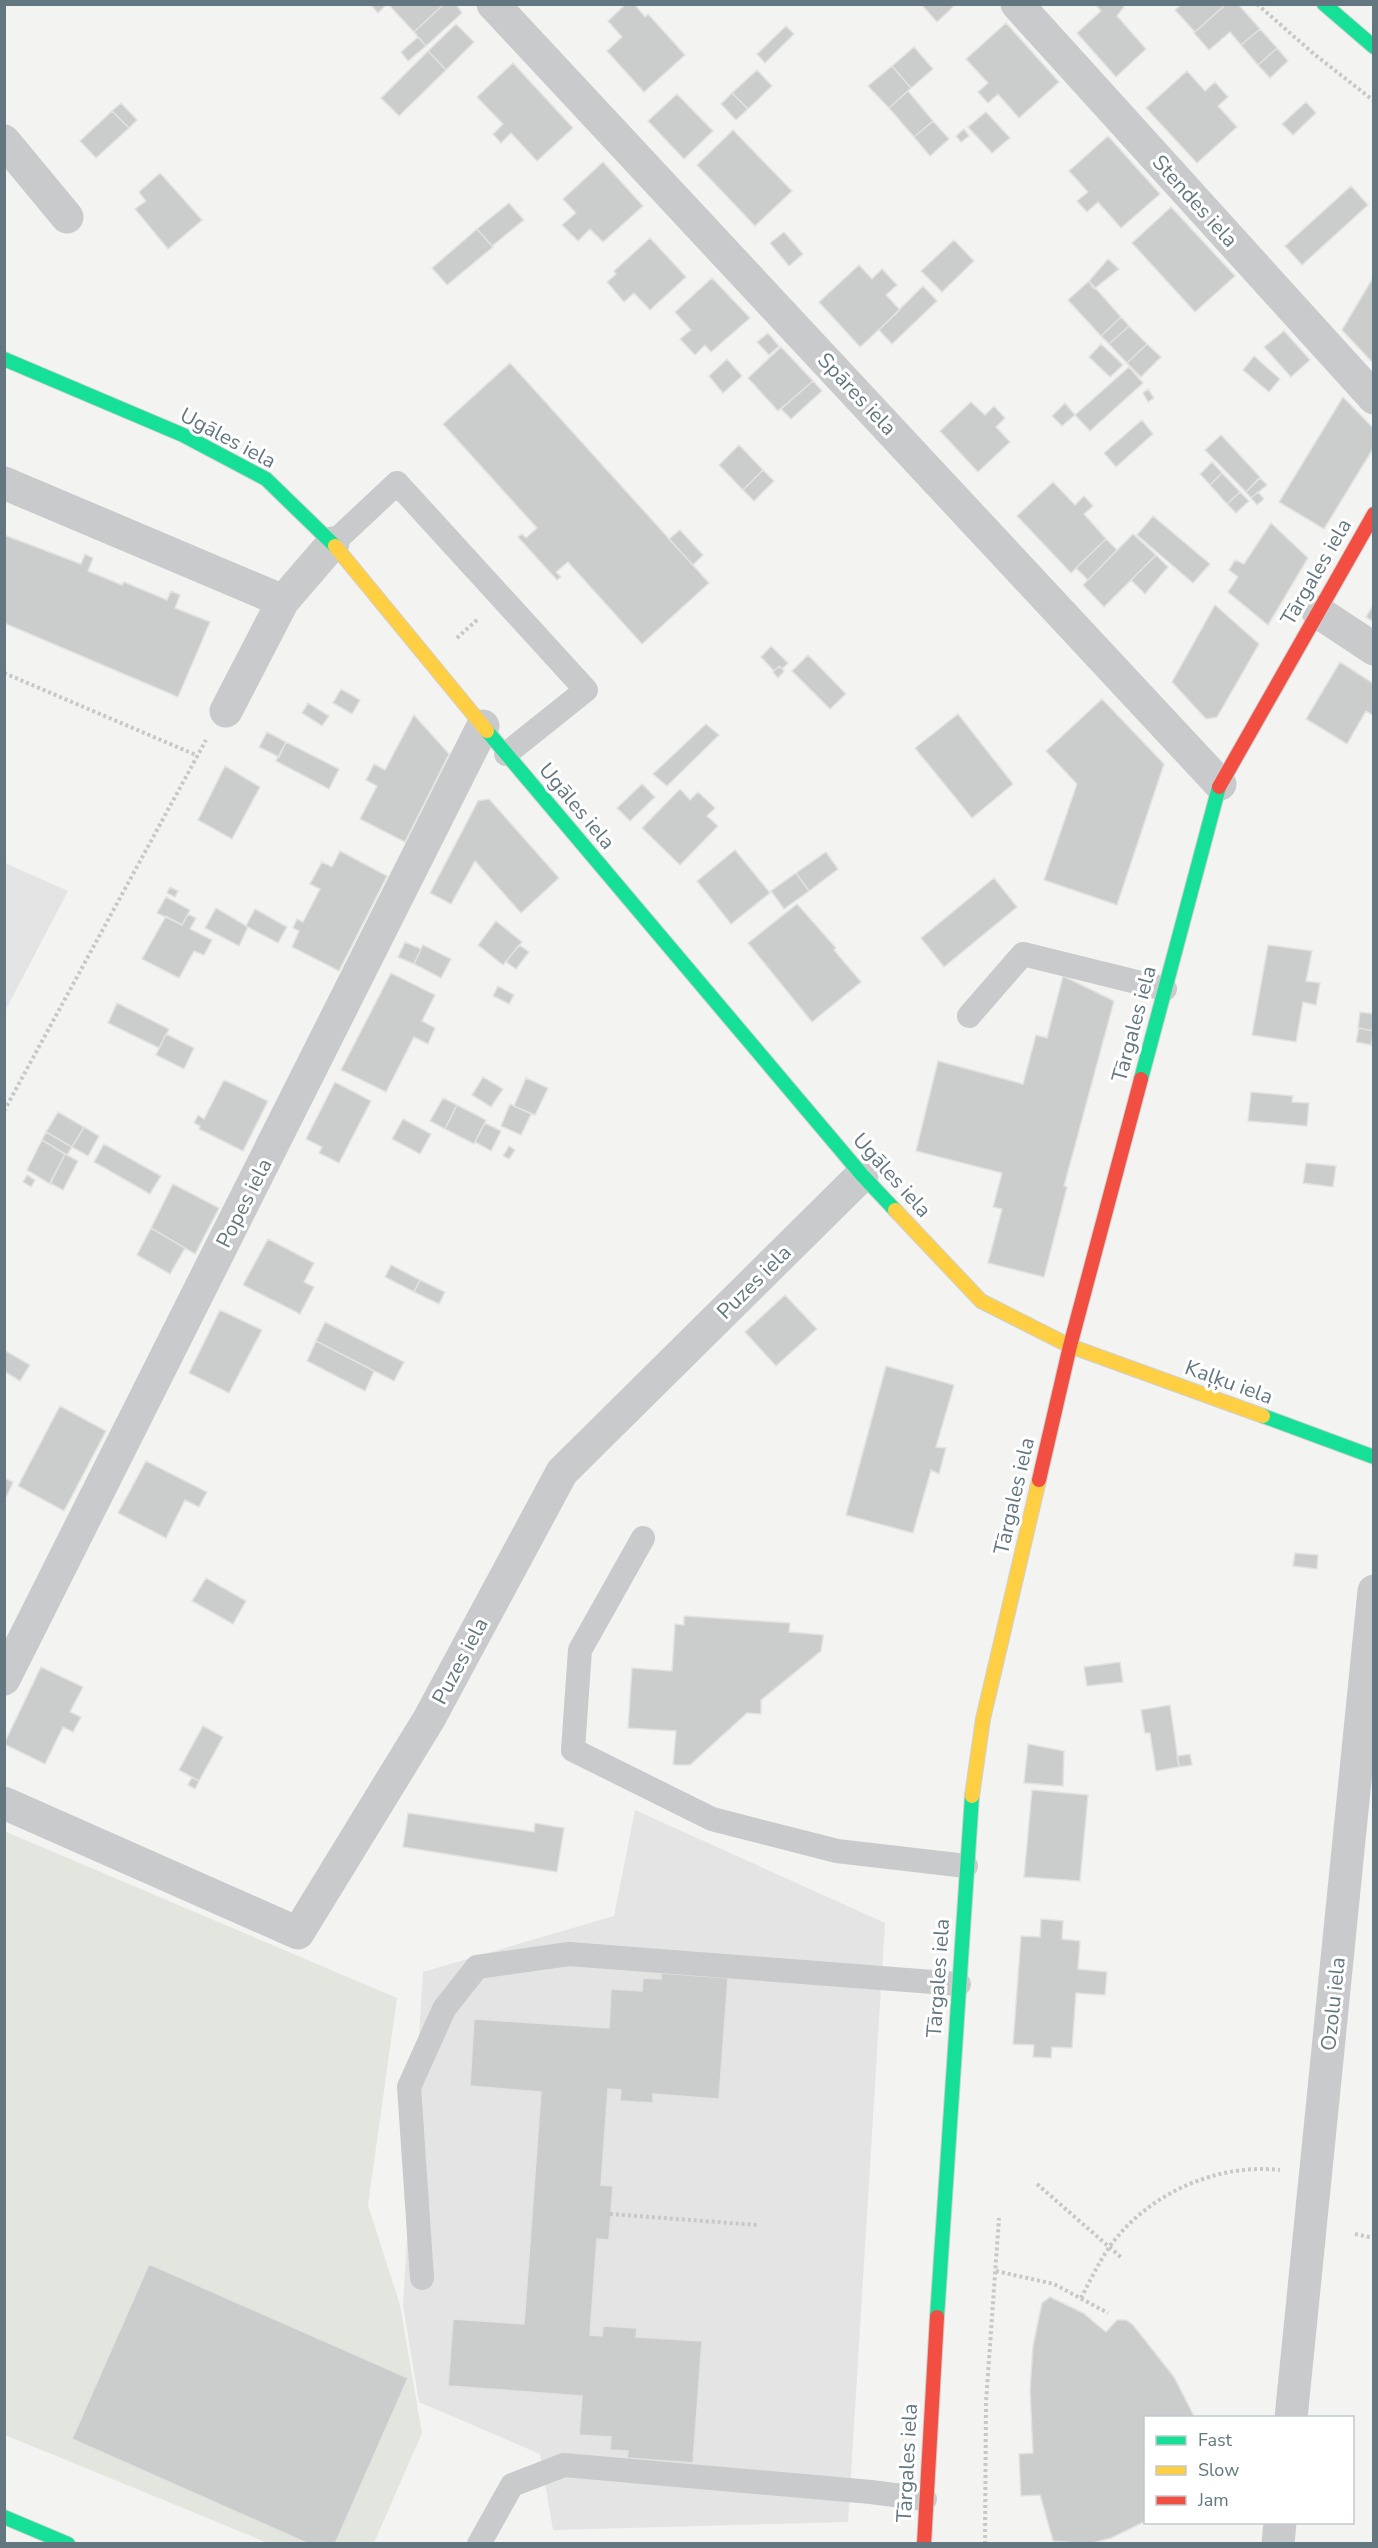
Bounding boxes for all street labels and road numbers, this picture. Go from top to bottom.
street label: Stendes iela [1146,149,1244,253]
street label: Spāres iela [811,347,903,441]
street label: Ugāles iela [175,401,281,475]
street label: Tārgales iela [1274,513,1358,631]
street label: Ugāles iela [533,757,621,855]
street label: Tārgales iela [1105,963,1163,1085]
street label: Ugāles iela [846,1127,938,1223]
street label: Popes iela [210,1154,278,1252]
street label: Puzes iela [711,1239,797,1325]
street label: Kaļķu iela [1181,1353,1277,1411]
street label: Tārgales iela [987,1435,1041,1557]
street label: Puzes iela [425,1613,495,1709]
street label: Tārgales iela [920,1918,956,2038]
street label: Ozolu iela [1314,1956,1352,2052]
street label: Tārgales iela [890,2403,924,2523]

